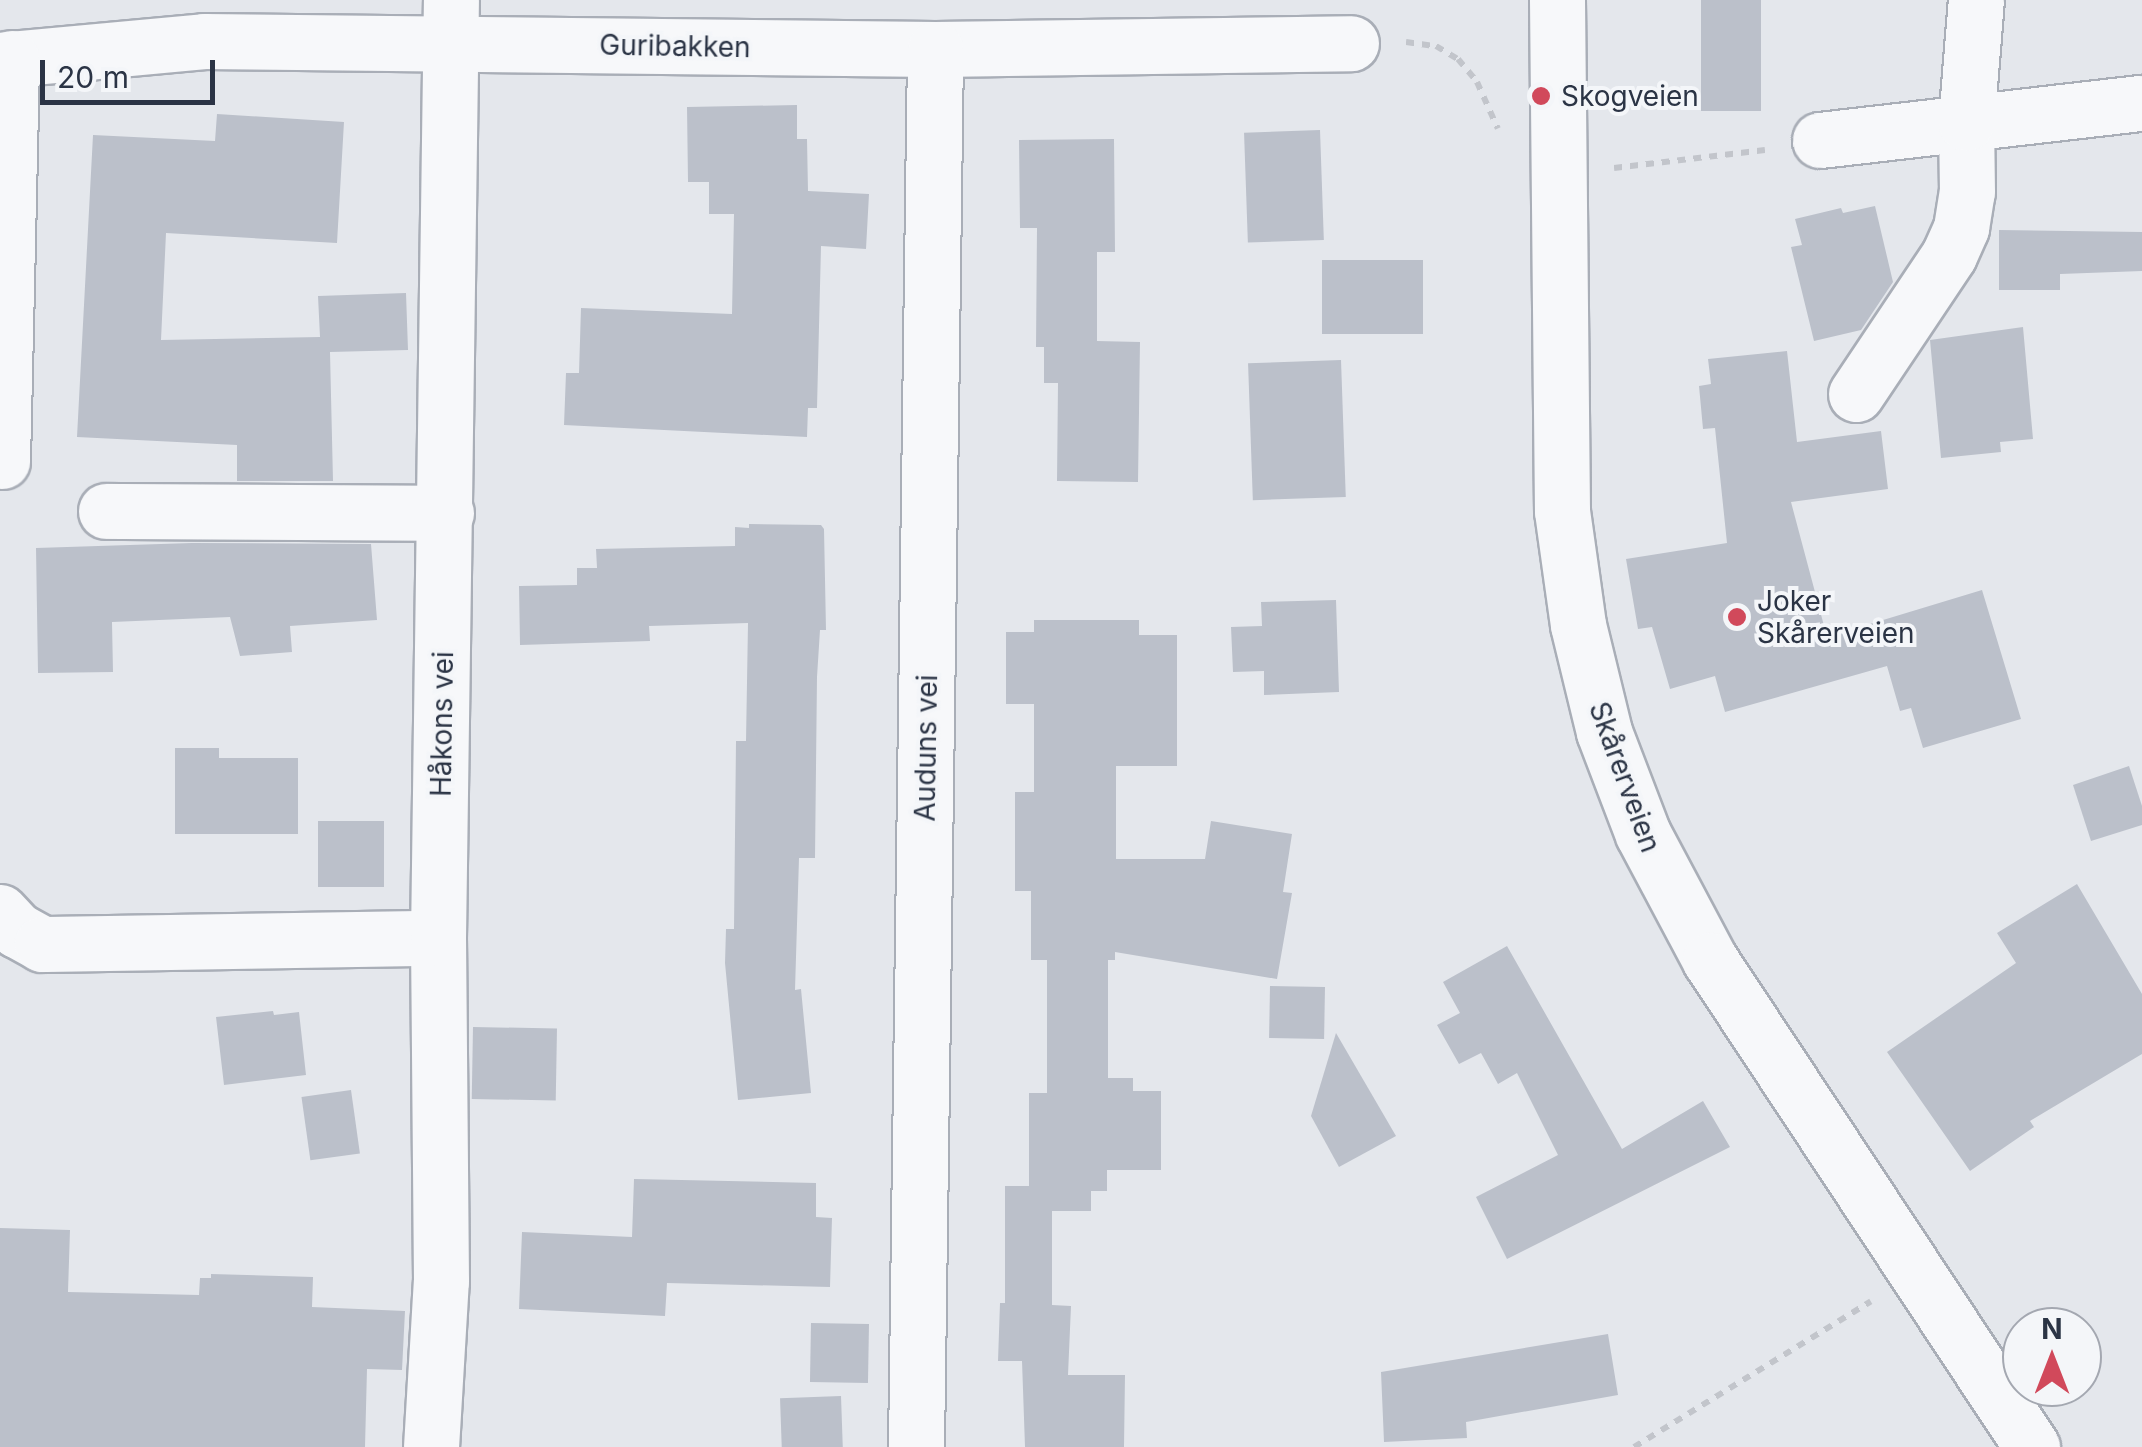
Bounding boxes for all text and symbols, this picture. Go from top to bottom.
street label: Guribakken [599,28,751,64]
scale bar [45,40,220,102]
text: 20 m [57,59,129,95]
place label: Skogveien [1561,79,1699,113]
marker: Skogveien [1530,85,1552,107]
place label: Joker Skårerveien [1757,584,1915,650]
marker: Joker Skårerveien [1726,606,1748,628]
street label: Håkons vei [424,651,460,797]
street label: Auduns vei [908,674,944,822]
street label: Skårerveien [1582,697,1668,857]
north arrow [2002,1307,2102,1407]
text: N [2041,1312,2063,1346]

